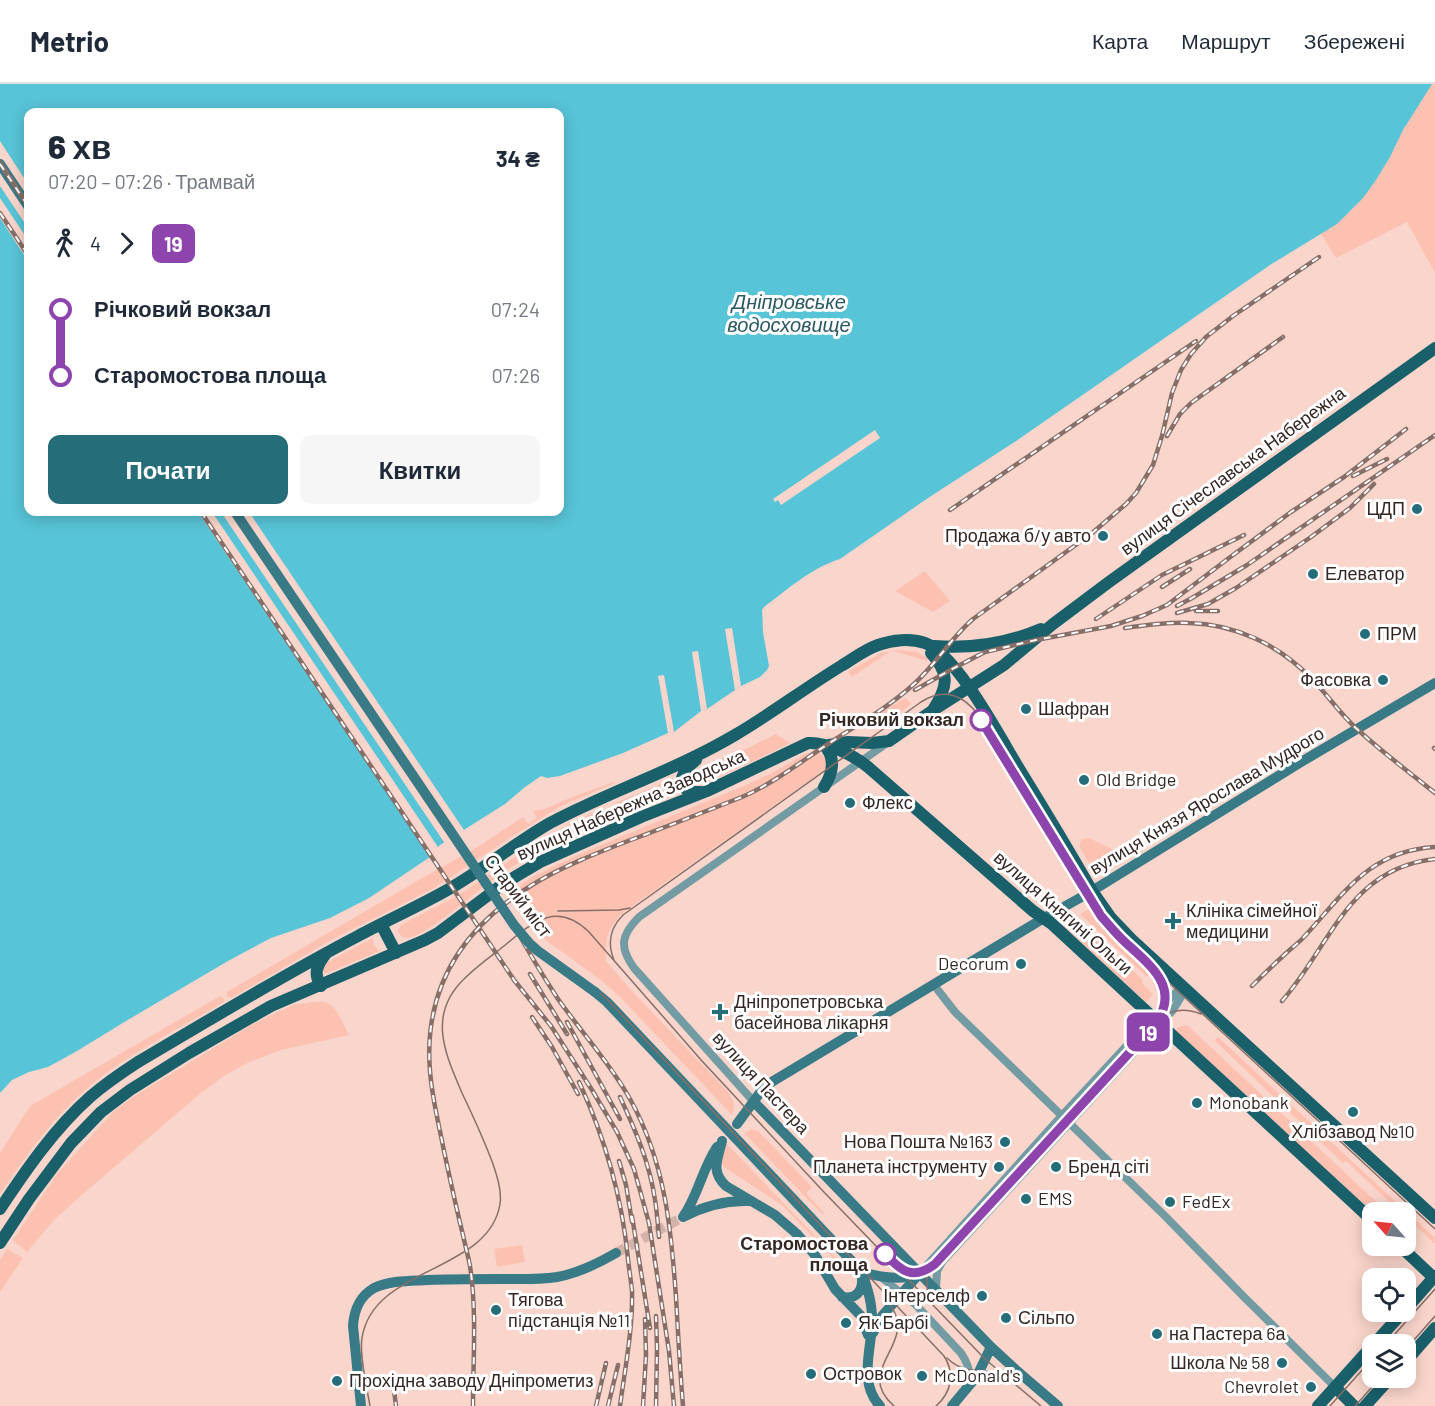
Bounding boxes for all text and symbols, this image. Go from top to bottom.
text: Metrio [30,24,109,58]
text: Карта [1092,28,1148,53]
text: Маршрут [1181,28,1271,53]
text: Збережені [1304,28,1405,53]
text: 6 хв [48,126,111,166]
text: 34 ₴ [496,145,540,171]
text: 07:20 – 07:26 · Трамвай [48,169,255,193]
icon: walk [48,227,81,260]
icon: forward [110,227,143,260]
text: 4 [90,231,101,255]
text: 19 [164,231,183,256]
water label: Дніпровське водосховище [727,289,851,336]
text: Річковий вокзал [94,295,271,321]
text: 07:24 [491,297,540,321]
text: Старомостова площа [94,361,326,387]
text: 07:26 [491,363,540,387]
street label: вулиця Січеславська Набережна [1116,381,1350,559]
button: Почати [48,435,288,504]
button: Квитки [300,435,540,504]
place label: ЦДП [1367,497,1405,519]
marker: ЦДП [1410,502,1424,516]
place label: Продажа б/у авто [945,524,1091,546]
marker: Продажа б/у авто [1096,529,1110,543]
place label: Елеватор [1325,562,1405,584]
marker: Елеватор [1306,567,1320,581]
place label: ПРМ [1377,622,1417,644]
marker: ПРМ [1358,627,1372,641]
place label: Фасовка [1300,668,1372,690]
marker: Фасовка [1376,673,1390,687]
place label: Шафран [1038,697,1109,719]
marker: Шафран [1019,702,1033,716]
place label: Річковий вокзал [819,708,964,730]
marker: Річковий вокзал [970,709,992,731]
street label: вулиця Князя Ярослава Мудрого [1085,721,1328,879]
street label: вулиця Набережна Заводська [513,743,749,864]
place label: Old Bridge [1096,768,1176,790]
marker: Old Bridge [1077,773,1091,787]
place label: Флекс [862,791,913,813]
marker: Флекс [843,796,857,810]
street label: вулиця Княгині Ольги [990,846,1138,978]
street label: Старий міст [480,849,557,941]
place label: Клініка сімейної медицини [1186,899,1317,942]
marker: Клініка сімейної медицини [1164,912,1182,930]
place label: Decorum [938,952,1009,974]
marker: Decorum [1014,957,1028,971]
place label: Дніпропетровська басейнова лікарня [734,990,888,1033]
marker: Дніпропетровська басейнова лікарня [711,1003,729,1021]
line badge: 19 [1121,1012,1175,1052]
text: 19 [1139,1020,1157,1045]
street label: вулиця Пастера [709,1027,815,1139]
place label: Monobank [1209,1091,1289,1113]
marker: Monobank [1190,1096,1204,1110]
marker: Хлібзавод №10 [1346,1105,1360,1119]
place label: Хлібзавод №10 [1291,1120,1415,1142]
place label: Нова Пошта №163 [844,1130,993,1152]
marker: Нова Пошта №163 [998,1135,1012,1149]
place label: Планета інструменту [813,1155,987,1177]
place label: Бренд сіті [1068,1155,1149,1177]
marker: Планета інструменту [992,1160,1006,1174]
marker: Бренд сіті [1049,1160,1063,1174]
place label: EMS [1038,1187,1072,1209]
place label: FedEx [1182,1190,1231,1212]
marker: EMS [1019,1192,1033,1206]
marker: FedEx [1163,1195,1177,1209]
north arrow [1362,1202,1416,1256]
map controls [1362,1202,1416,1388]
place label: Старомостова площа [740,1232,869,1275]
marker: Старомостова площа [874,1243,896,1265]
button: locate [1362,1268,1416,1322]
place label: Інтерселф [883,1284,970,1306]
place label: Тягова пiдстанцiя №11 [508,1288,630,1331]
marker: Інтерселф [975,1289,989,1303]
marker: Тягова пiдстанцiя №11 [489,1303,503,1317]
place label: Сільпо [1018,1306,1075,1328]
place label: Як Барбі [858,1311,929,1333]
marker: Сільпо [999,1311,1013,1325]
marker: Як Барбі [839,1316,853,1330]
place label: на Пастера 6а [1169,1322,1286,1344]
marker: на Пастера 6а [1150,1327,1164,1341]
button: layers [1362,1334,1416,1388]
place label: Школа № 58 [1170,1351,1270,1373]
marker: Школа № 58 [1275,1356,1289,1370]
place label: Островок [823,1362,902,1384]
place label: McDonald's [934,1364,1021,1386]
marker: Островок [804,1367,818,1381]
place label: Прохідна заводу Дніпрометиз [349,1369,593,1391]
marker: McDonald's [915,1369,929,1383]
marker: Прохідна заводу Дніпрометиз [330,1374,344,1388]
place label: Chevrolet [1224,1375,1299,1397]
marker: Chevrolet [1304,1380,1318,1394]

